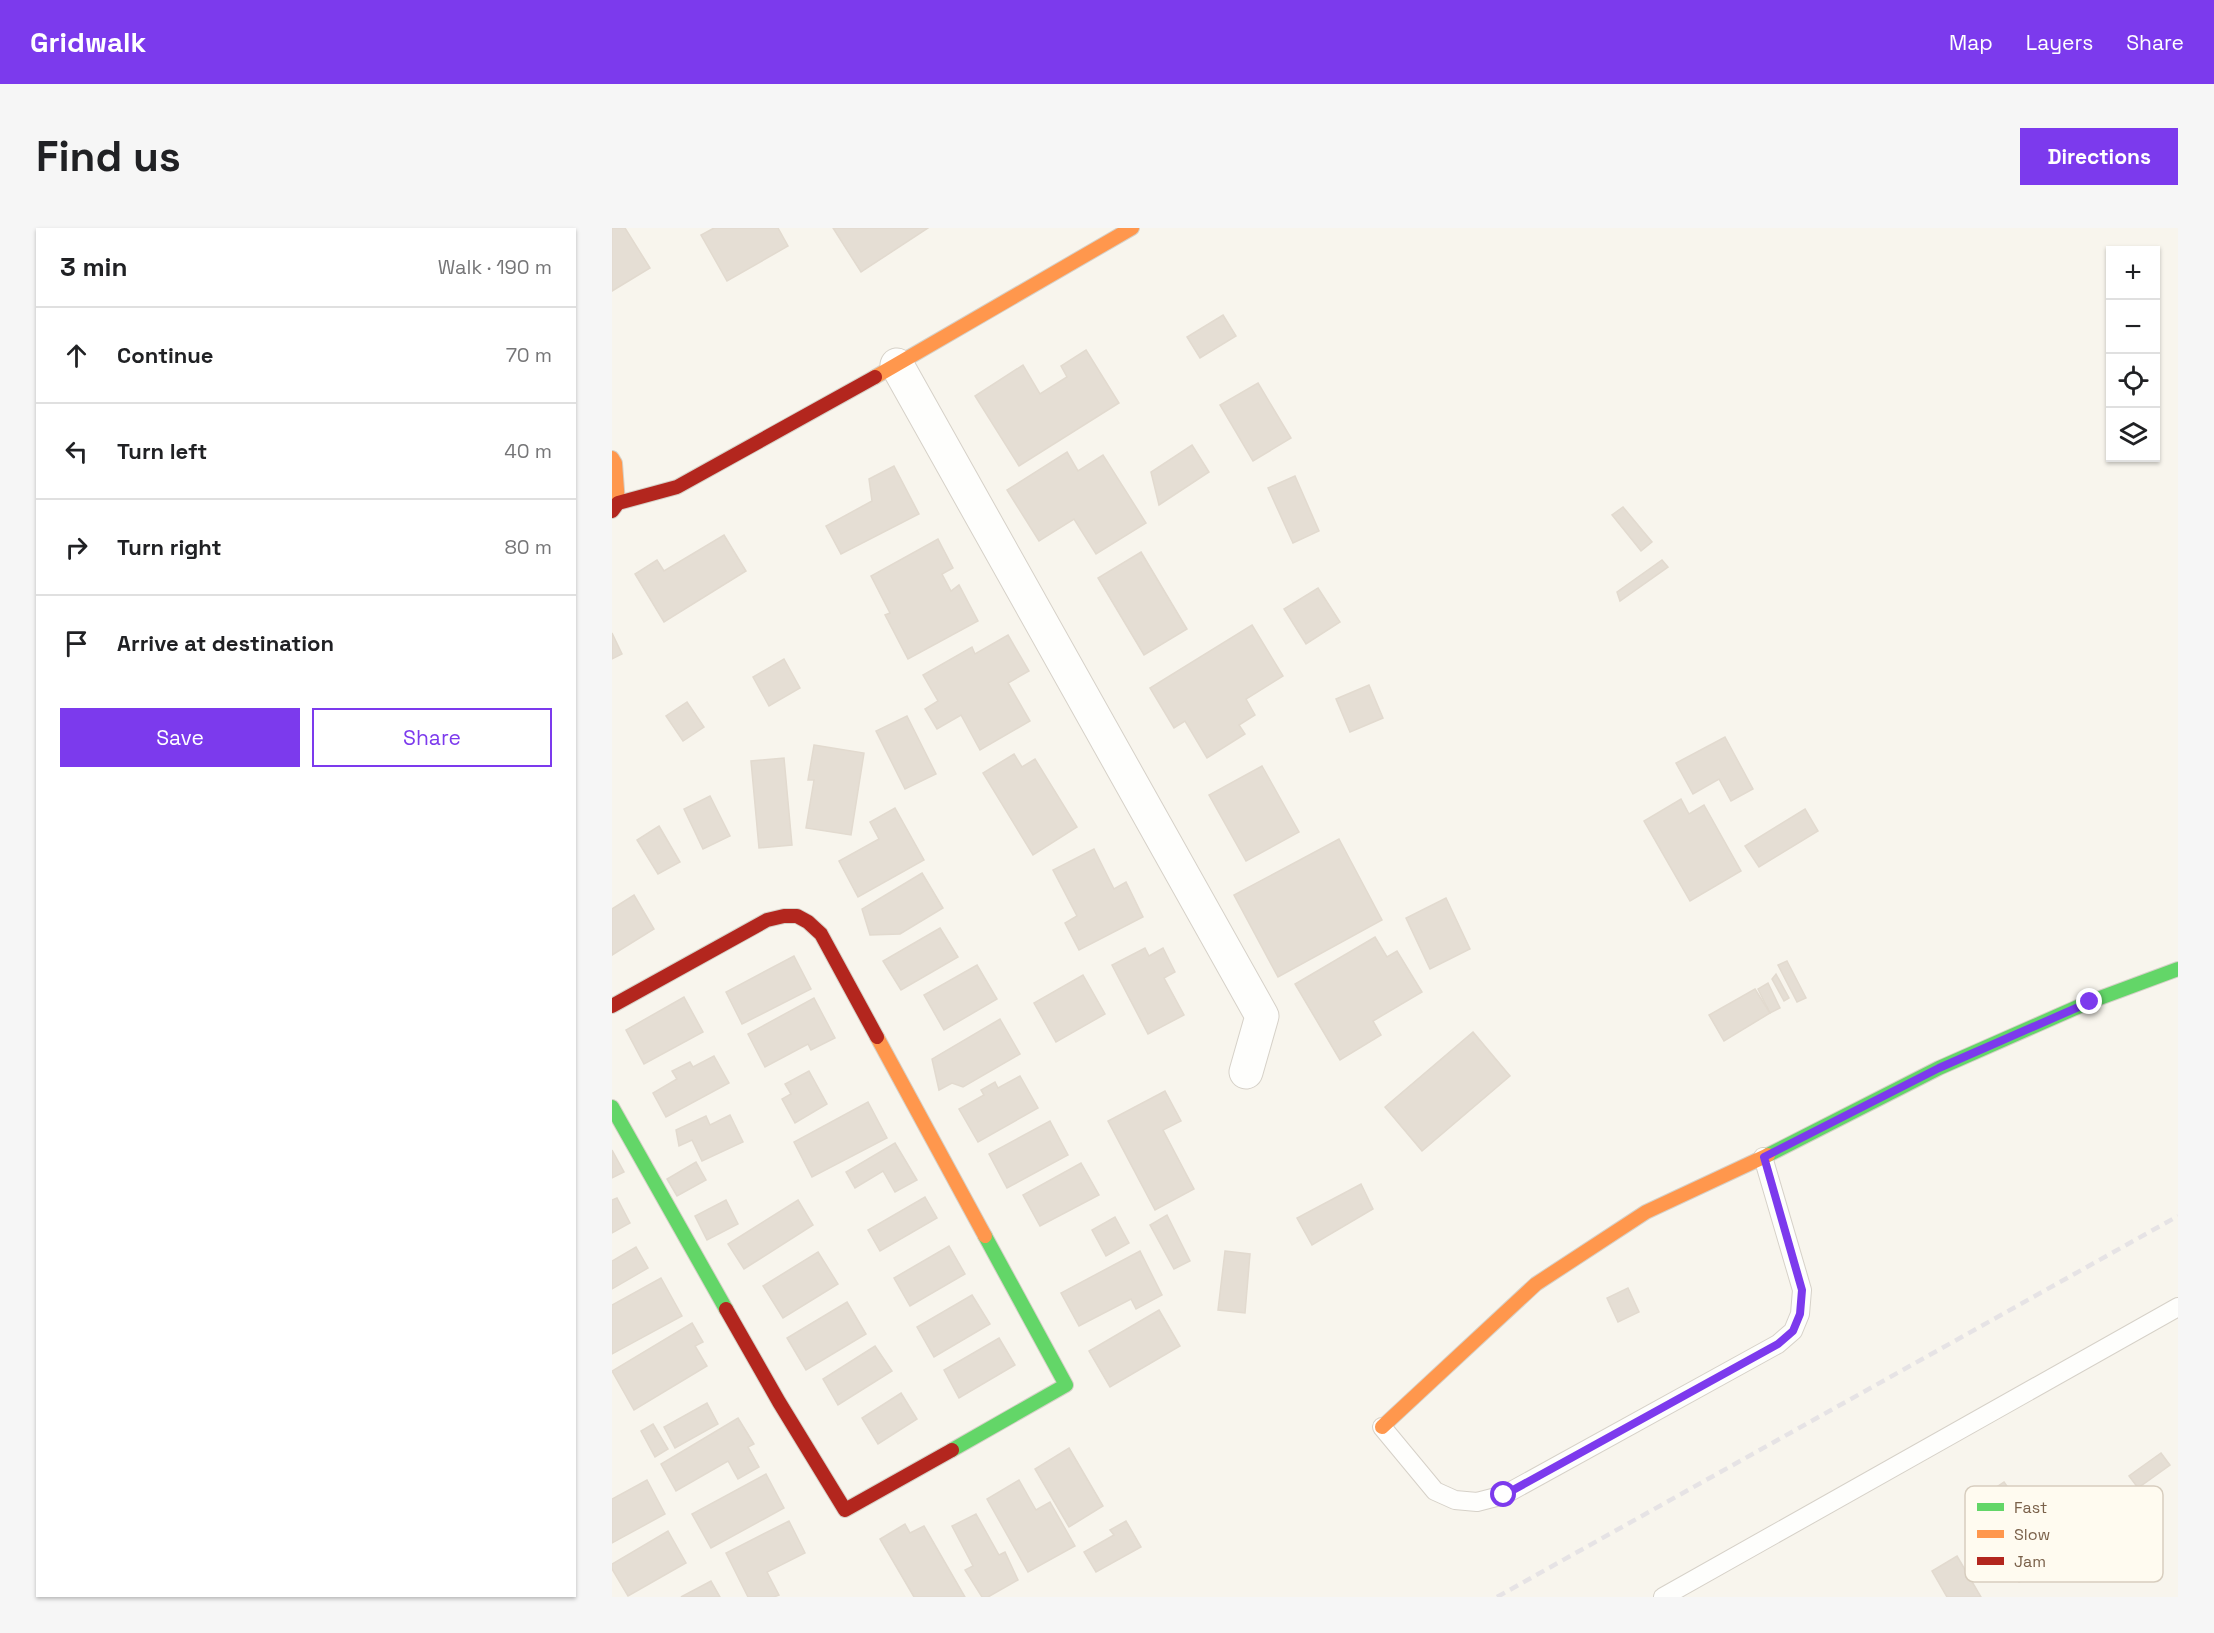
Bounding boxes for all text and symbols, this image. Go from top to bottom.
text: Gridwalk [30,24,146,60]
text: Map [1949,29,1993,56]
text: Layers [2026,29,2093,56]
text: Share [2126,29,2184,56]
button: Directions [2020,128,2178,185]
text: Find us [36,130,181,183]
map controls [2106,246,2160,462]
button: + [2106,246,2160,300]
text: 3 min [60,250,128,284]
text: Walk · 190 m [438,254,552,280]
button: − [2106,300,2160,354]
icon: ahead [60,339,93,372]
text: Continue [117,341,213,369]
text: 70 m [506,342,552,368]
button: locate [2106,354,2160,408]
button: layers [2106,408,2160,462]
icon: left [60,435,93,468]
text: Turn left [117,437,207,465]
text: 40 m [504,438,552,464]
icon: right [60,531,93,564]
text: Turn right [117,533,222,561]
text: 80 m [504,534,552,560]
icon: arrive [60,627,93,660]
text: Arrive at destination [117,629,334,657]
button: Save [60,708,300,767]
button: Share [312,708,552,767]
route end [2076,988,2102,1014]
route start [1490,1481,1516,1507]
legend [1965,1486,2163,1582]
text: Fast [2014,1497,2047,1518]
text: Slow [2014,1524,2050,1545]
text: Jam [2014,1551,2046,1572]

